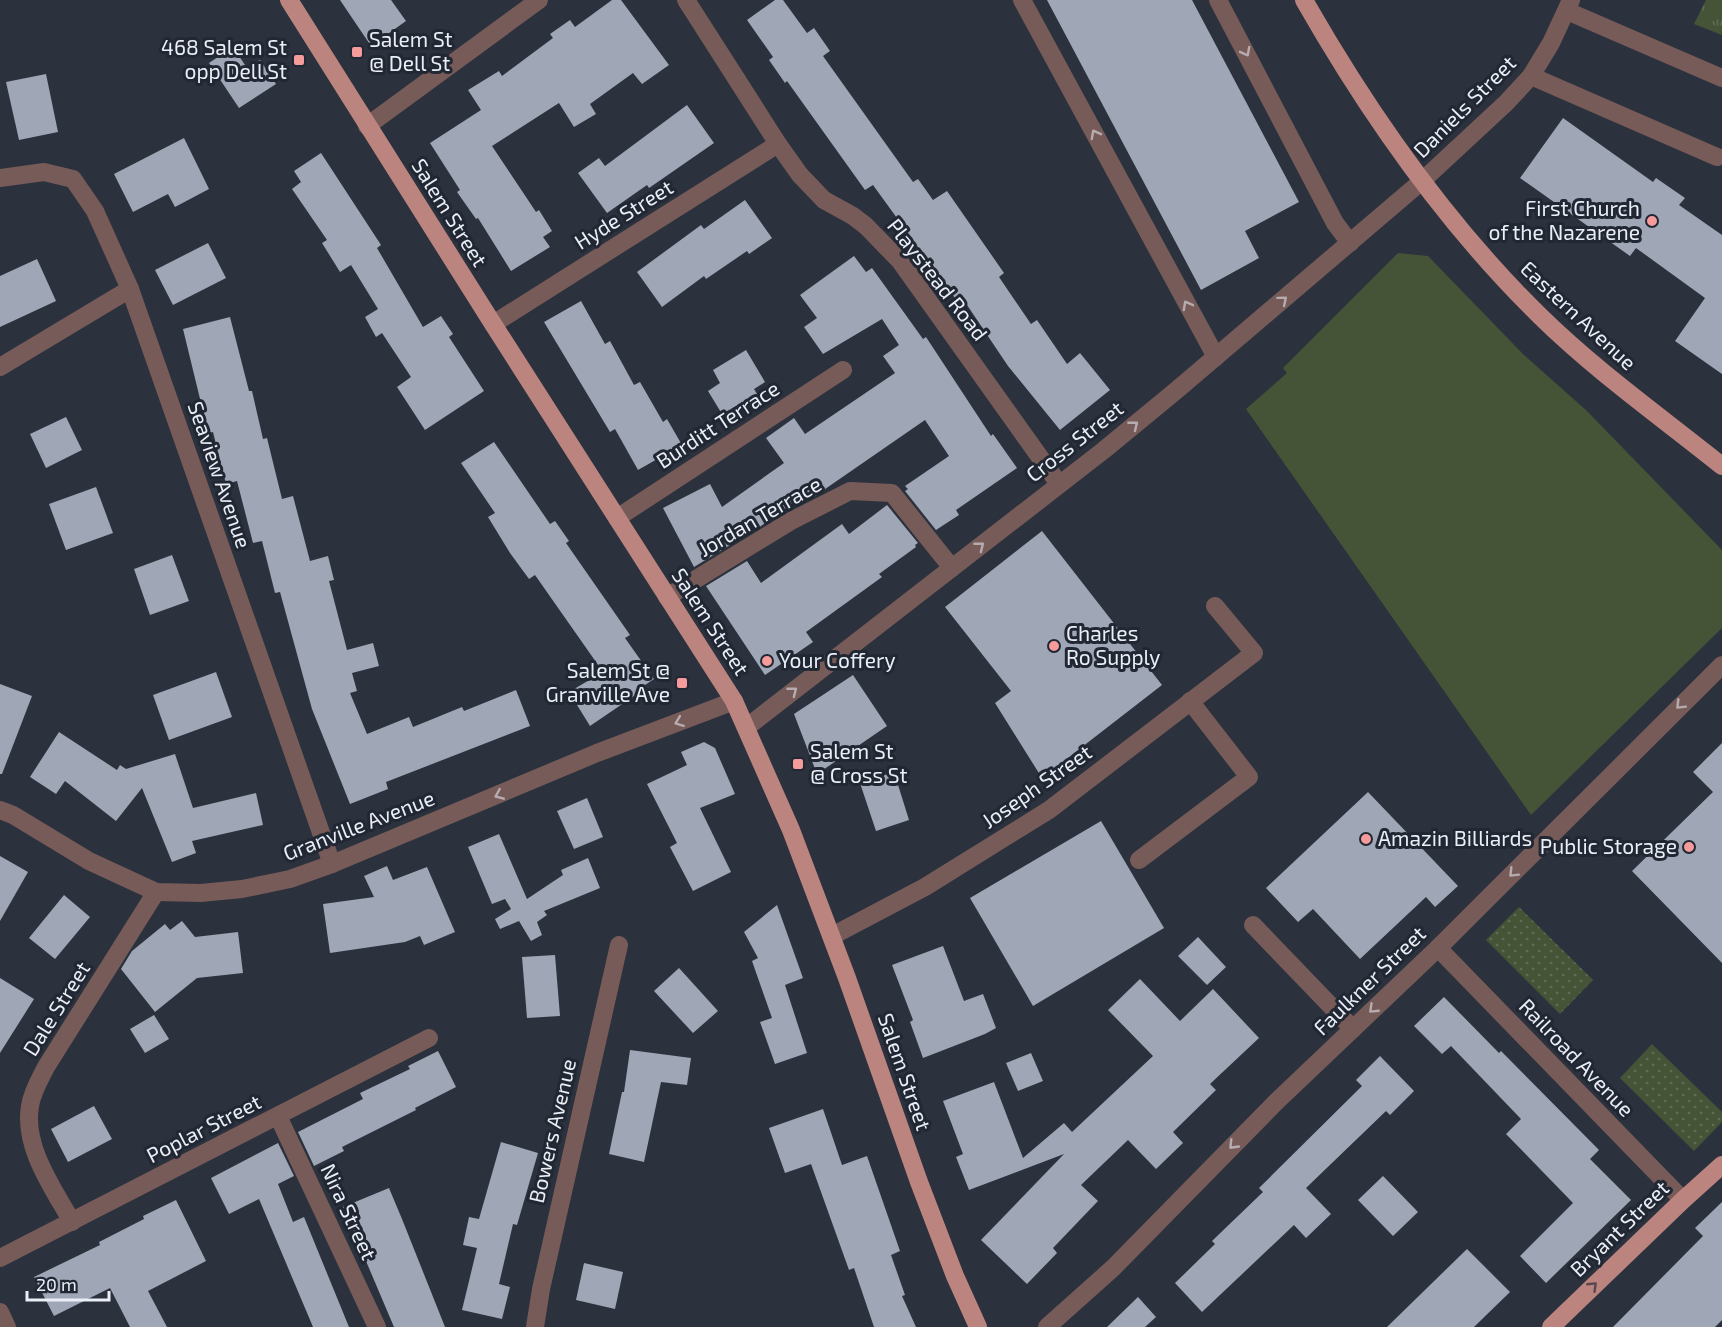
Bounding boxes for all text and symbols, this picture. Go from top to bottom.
place label: Salem St @ Dell St [369,26,453,75]
place label: 468 Salem St opp Dell St [161,34,287,83]
marker: Salem St @ Dell St [350,45,364,59]
one-way arrow [1238,46,1250,57]
street label: Daniels Street [1408,50,1520,162]
marker: 468 Salem St opp Dell St [292,53,306,67]
one-way arrow [1091,130,1102,140]
street label: Salem Street [407,154,493,271]
street label: Hyde Street [569,174,677,254]
place label: First Church of the Nazarene [1489,195,1640,244]
street label: Playstead Road [883,213,994,345]
marker: First Church of the Nazarene [1645,214,1659,228]
street label: Eastern Avenue [1516,255,1642,375]
one-way arrow [1276,296,1287,307]
one-way arrow [1183,301,1194,312]
street label: Burditt Terrace [651,375,783,473]
street label: Cross Street [1021,395,1128,487]
street label: Seaview Avenue [184,398,257,551]
one-way arrow [1127,422,1138,433]
street label: Jordan Terrace [693,470,825,561]
one-way arrow [974,542,985,553]
street label: Salem Street [667,563,755,679]
place label: Charles Ro Supply [1066,620,1160,669]
marker: Charles Ro Supply [1047,639,1061,653]
place label: Your Coffery [779,647,896,672]
marker: Your Coffery [760,654,774,668]
place label: Salem St @ Granville Ave [545,657,670,706]
marker: Salem St @ Granville Ave [675,676,689,690]
one-way arrow [786,687,797,698]
one-way arrow [1677,698,1688,709]
one-way arrow [675,714,685,727]
place label: Salem St @ Cross St [810,738,907,787]
street label: Joseph Street [976,739,1096,833]
marker: Salem St @ Cross St [791,757,805,771]
street label: Granville Avenue [279,784,438,865]
one-way arrow [494,788,505,800]
place label: Amazin Billiards [1378,825,1532,850]
marker: Amazin Billiards [1359,832,1373,846]
place label: Public Storage [1540,833,1677,858]
marker: Public Storage [1682,840,1696,854]
one-way arrow [1509,867,1520,877]
street label: Faulkner Street [1308,920,1430,1040]
street label: Dale Street [17,957,94,1060]
street label: Railroad Avenue [1515,993,1640,1121]
one-way arrow [1370,1002,1381,1013]
street label: Salem Street [874,1010,937,1133]
street label: Bowers Avenue [523,1056,580,1205]
street label: Poplar Street [142,1088,265,1167]
one-way arrow [1230,1138,1241,1149]
street label: Nira Street [316,1159,382,1263]
street label: Bryant Street [1565,1175,1673,1281]
scale bar [27,1264,110,1302]
text: 20 m [36,1273,77,1295]
one-way arrow [1586,1283,1597,1294]

